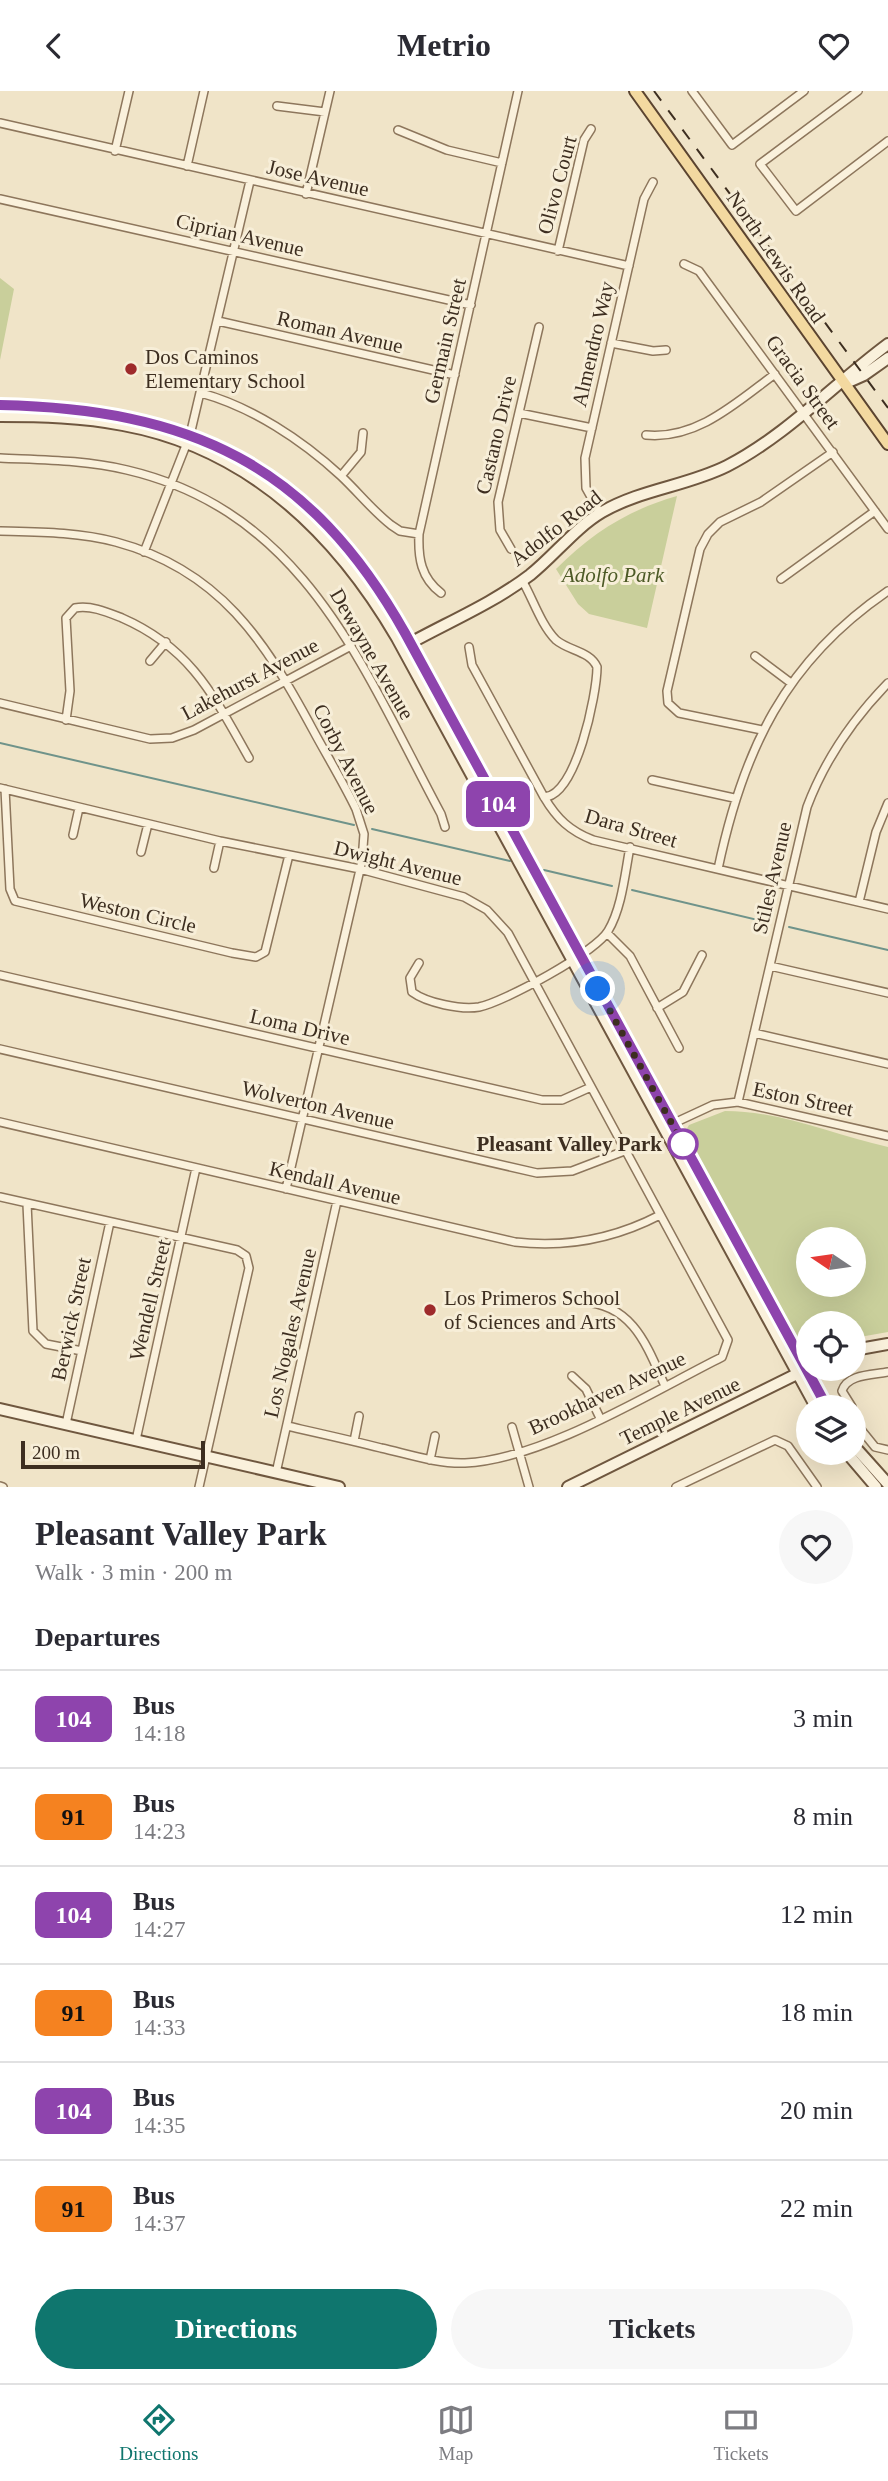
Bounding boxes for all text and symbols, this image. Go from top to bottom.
icon: back [35,27,73,65]
text: Metrio [397,27,491,63]
icon: heart [815,27,853,65]
street label: Olivo Court [532,133,582,237]
street label: Jose Avenue [265,155,371,201]
street label: North Lewis Road [722,187,831,328]
street label: Ciprian Avenue [174,209,306,261]
street label: Germain Street [419,276,471,406]
street label: Almendro Way [567,278,619,409]
street label: Roman Avenue [275,306,405,358]
street label: Gracia Street [761,330,845,434]
place label: Dos Caminos Elementary School [145,345,306,393]
marker: Dos Caminos Elementary School [123,361,139,377]
street label: Castano Drive [471,373,521,497]
street label: Adolfo Road [506,485,607,571]
park label: Adolfo Park [560,563,665,587]
street label: Dewayne Avenue [325,584,419,724]
street label: Lakehurst Avenue [177,633,323,725]
street label: Corby Avenue [308,700,384,818]
line badge: 104 [458,781,538,827]
text: 104 [480,791,516,817]
street label: Dara Street [582,803,680,853]
street label: Stiles Avenue [747,820,797,936]
street label: Dwight Avenue [332,836,464,890]
street label: Weston Circle [77,888,199,938]
your location [580,971,615,1006]
street label: Loma Drive [248,1004,352,1050]
street label: Wolverton Avenue [239,1076,397,1134]
street label: Eston Street [751,1077,856,1121]
marker: Pleasant Valley Park [668,1129,698,1159]
place label: Pleasant Valley Park [476,1132,662,1156]
street label: Kendall Avenue [267,1156,403,1210]
north arrow [796,1227,866,1297]
map controls [796,1227,866,1465]
street label: Wendell Street [124,1237,176,1363]
street label: Los Nogales Avenue [259,1246,321,1420]
street label: Berwick Street [46,1255,96,1383]
place label: Los Primeros School of Sciences and Arts [444,1286,620,1334]
marker: Los Primeros School of Sciences and Arts [422,1302,438,1318]
button: locate [796,1311,866,1381]
street label: Brookhaven Avenue [525,1346,689,1440]
street label: Temple Avenue [616,1372,744,1450]
button: layers [796,1395,866,1465]
scale bar [21,1438,205,1470]
text: 200 m [32,1442,80,1463]
button: heart [779,1510,853,1584]
text: Pleasant Valley Park [35,1516,327,1552]
text: Walk · 3 min · 200 m [35,1560,232,1585]
text: Departures [35,1623,160,1652]
text: Bus [133,1691,175,1720]
text: 3 min [793,1704,853,1733]
text: 104 [56,1706,92,1732]
text: 14:18 [133,1721,185,1746]
text: Bus [133,1789,175,1818]
text: 8 min [793,1802,853,1831]
text: 91 [62,1804,86,1830]
text: 14:23 [133,1819,185,1844]
text: Bus [133,1887,175,1916]
text: 12 min [780,1900,853,1929]
text: 104 [56,1902,92,1928]
text: 14:27 [133,1917,185,1942]
text: Bus [133,1985,175,2014]
text: 18 min [780,1998,853,2027]
text: 91 [62,2000,86,2026]
text: 14:33 [133,2015,185,2040]
text: Bus [133,2083,175,2112]
text: 20 min [780,2096,853,2125]
text: 104 [56,2098,92,2124]
text: 14:35 [133,2113,185,2138]
text: Bus [133,2181,175,2210]
text: 22 min [780,2194,853,2223]
text: 91 [62,2196,86,2222]
text: 14:37 [133,2211,185,2236]
button: Directions [35,2289,437,2369]
button: Tickets [451,2289,853,2369]
tab: Directions [119,2401,198,2465]
tab: Map [437,2401,475,2465]
tab: Tickets [713,2401,769,2465]

